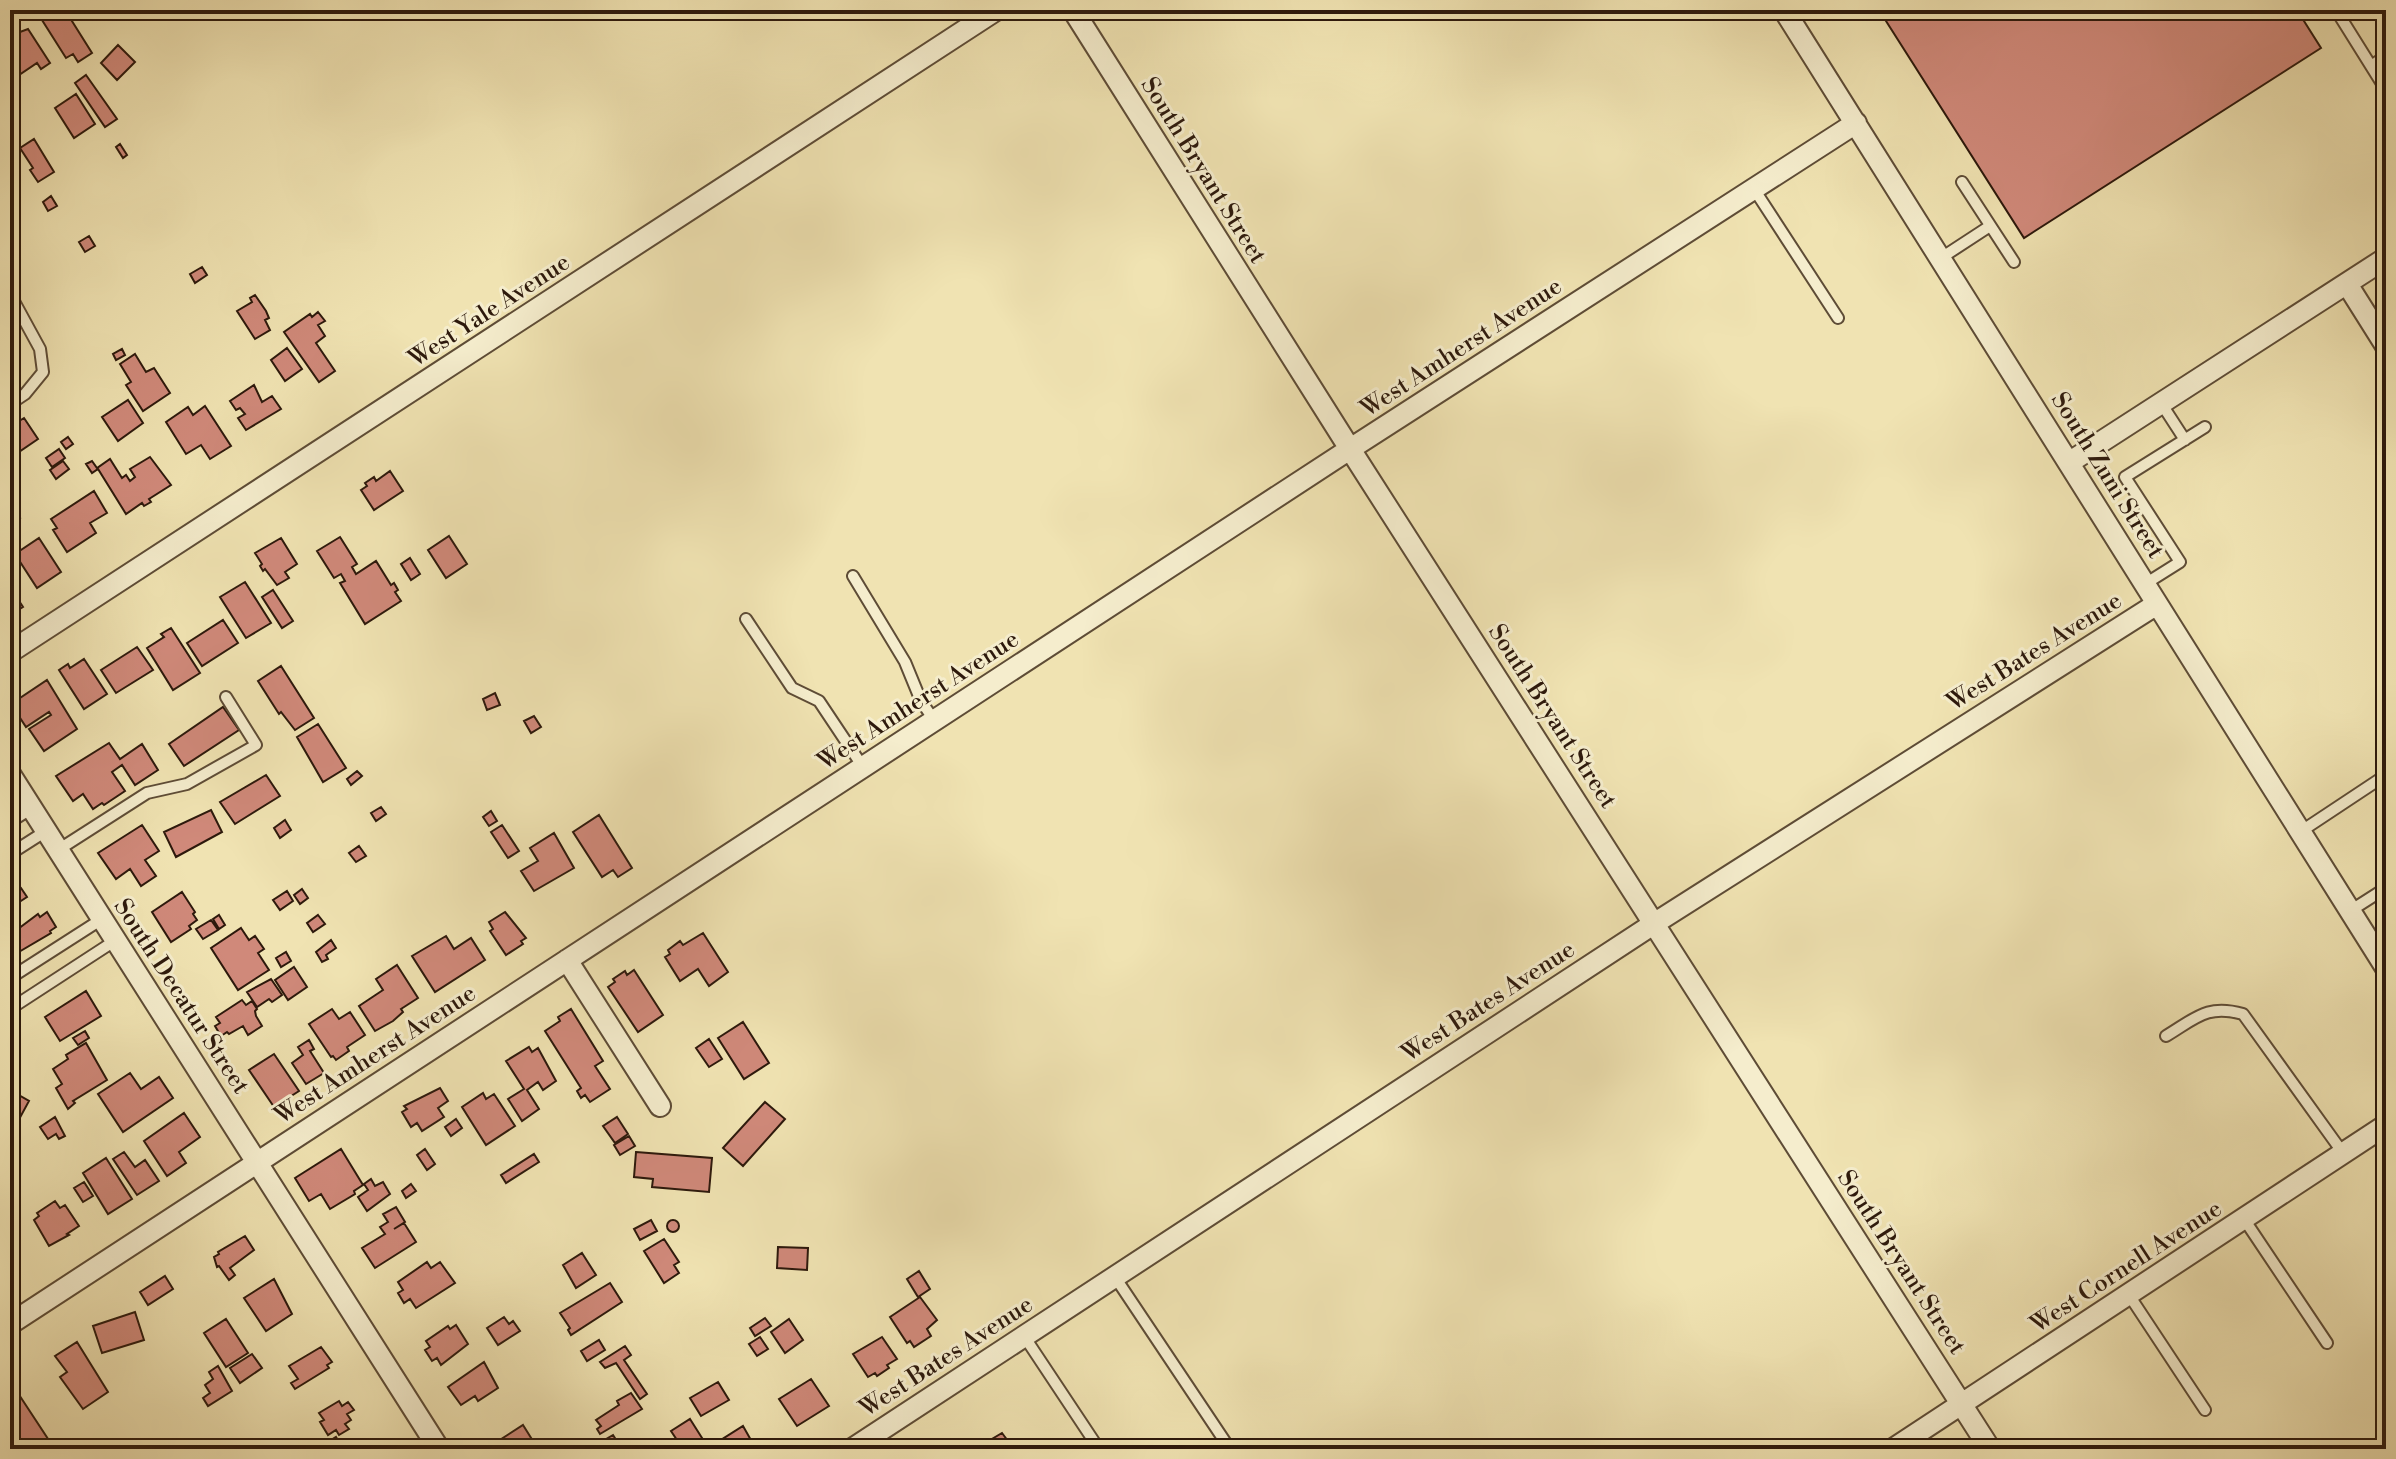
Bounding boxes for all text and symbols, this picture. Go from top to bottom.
street label: South Bryant Street [1134,72,1273,270]
street label: West Yale Avenue [402,247,576,375]
street label: West Amherst Avenue [1354,272,1568,425]
street label: South Zuni Street [2044,387,2171,565]
street label: West Bates Avenue [1941,586,2127,718]
street label: South Bryant Street [1481,619,1623,815]
street label: West Amherst Avenue [811,625,1025,778]
street label: South Decatur Street [107,893,256,1100]
street label: West Bates Avenue [1395,935,1581,1070]
street label: West Amherst Avenue [268,979,482,1132]
street label: South Bryant Street [1830,1165,1972,1361]
street label: West Cornell Avenue [2024,1194,2228,1340]
street label: West Bates Avenue [853,1290,1039,1425]

